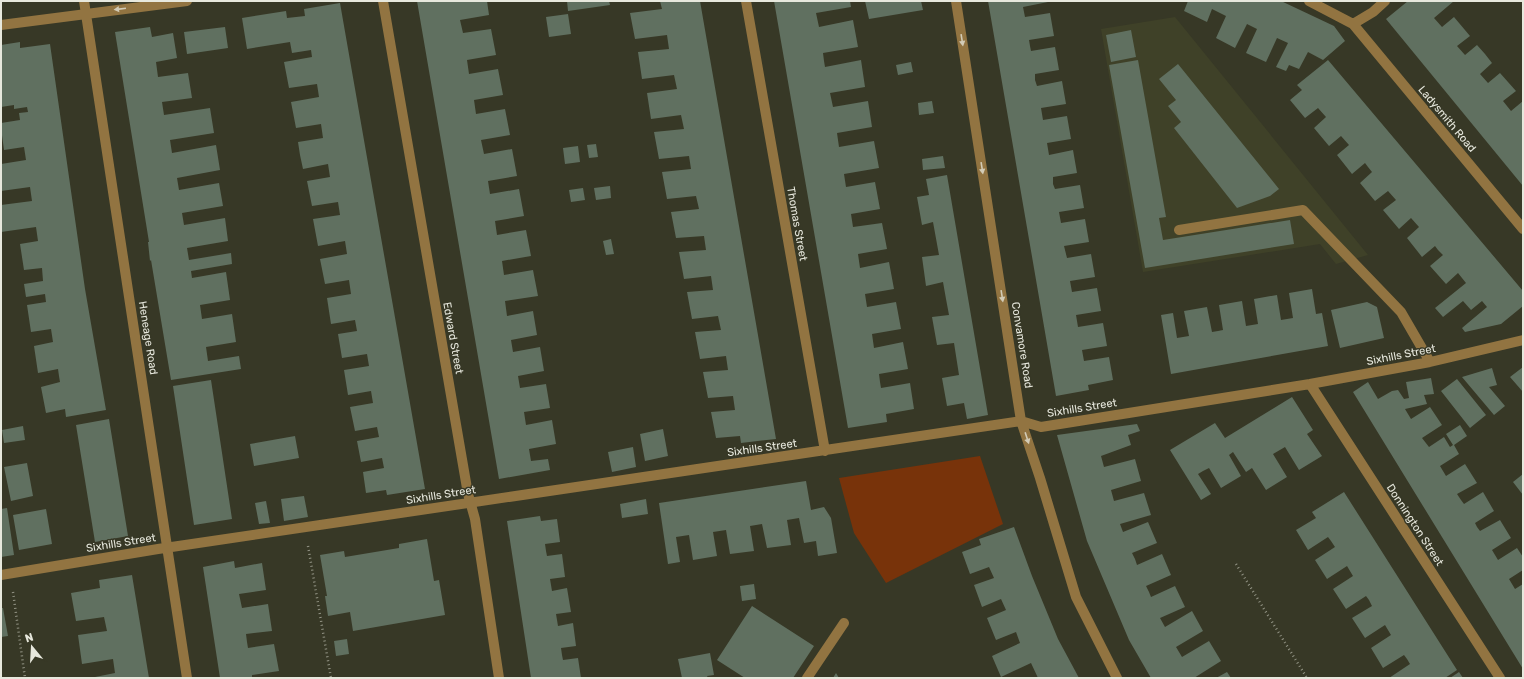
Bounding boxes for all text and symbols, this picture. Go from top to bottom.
one-way arrow [114,6,127,12]
one-way arrow [959,33,965,46]
street label: Ladysmith Road [1415,83,1479,155]
one-way arrow [979,162,985,174]
street label: Thomas Street [784,186,810,263]
one-way arrow [999,290,1005,302]
street label: Heneage Road [136,300,160,376]
street label: Edward Street [440,301,466,376]
street label: Convamore Road [1009,301,1035,389]
street label: Sixhills Street [1365,342,1437,368]
street label: Sixhills Street [1046,396,1118,420]
one-way arrow [1024,432,1030,444]
street label: Sixhills Street [726,437,798,459]
street label: Donnington Street [1384,482,1447,569]
street label: Sixhills Street [405,483,477,507]
street label: Sixhills Street [85,531,157,555]
north arrow [12,627,52,667]
text: N [23,631,35,645]

